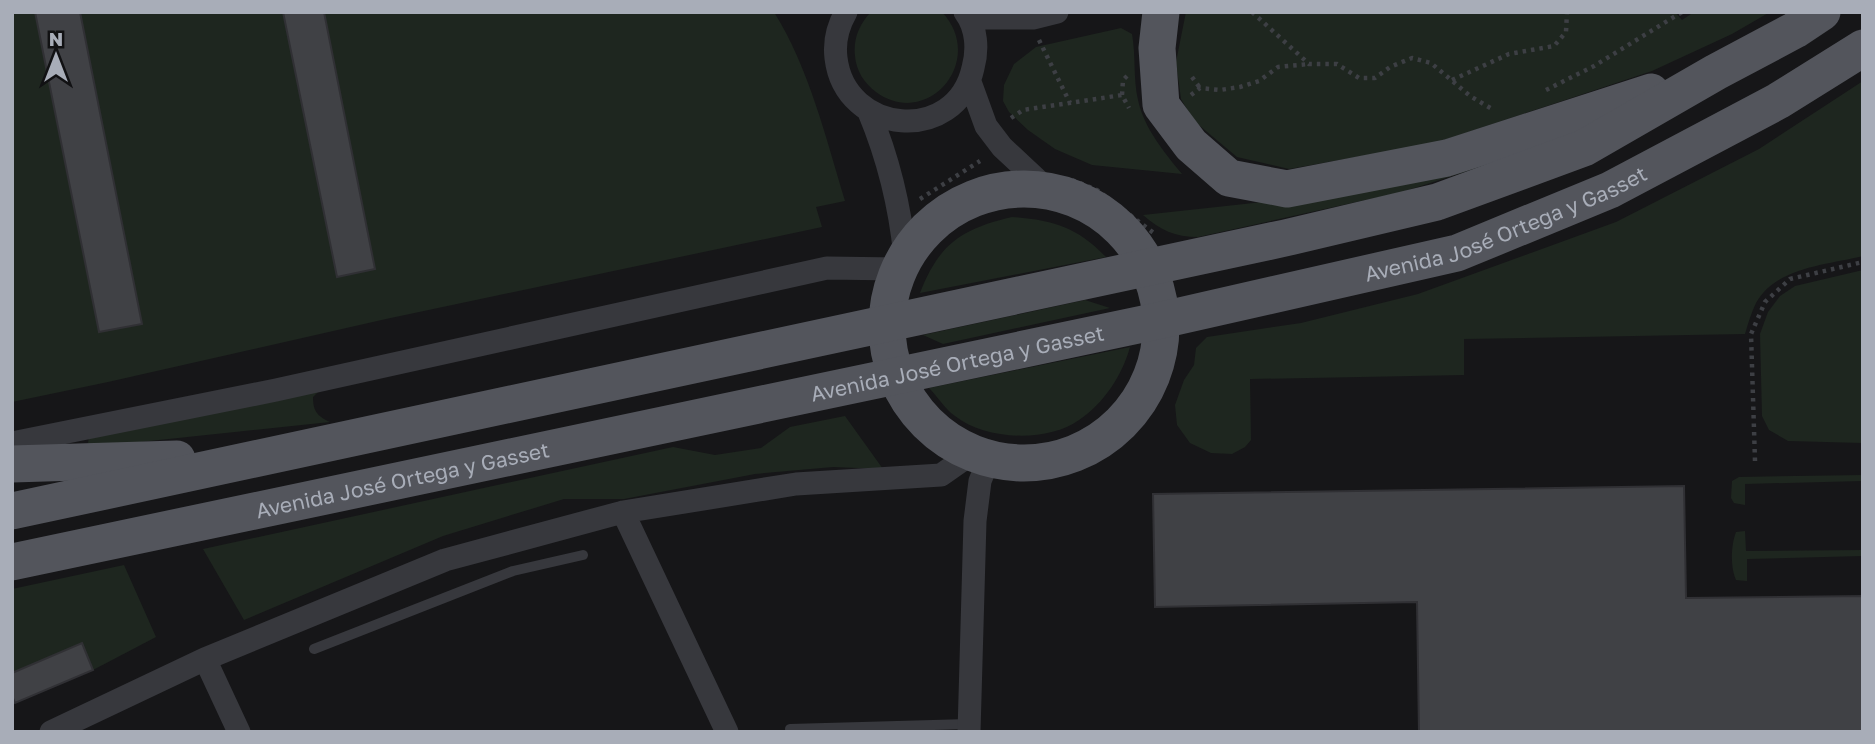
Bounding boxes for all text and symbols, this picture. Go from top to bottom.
north arrow [21,21,91,91]
text: N [49,27,63,50]
street label: Avenida José Ortega y Gasset [1362,160,1651,287]
street label: Avenida José Ortega y Gasset [808,320,1106,407]
street label: Avenida José Ortega y Gasset [253,436,552,523]

